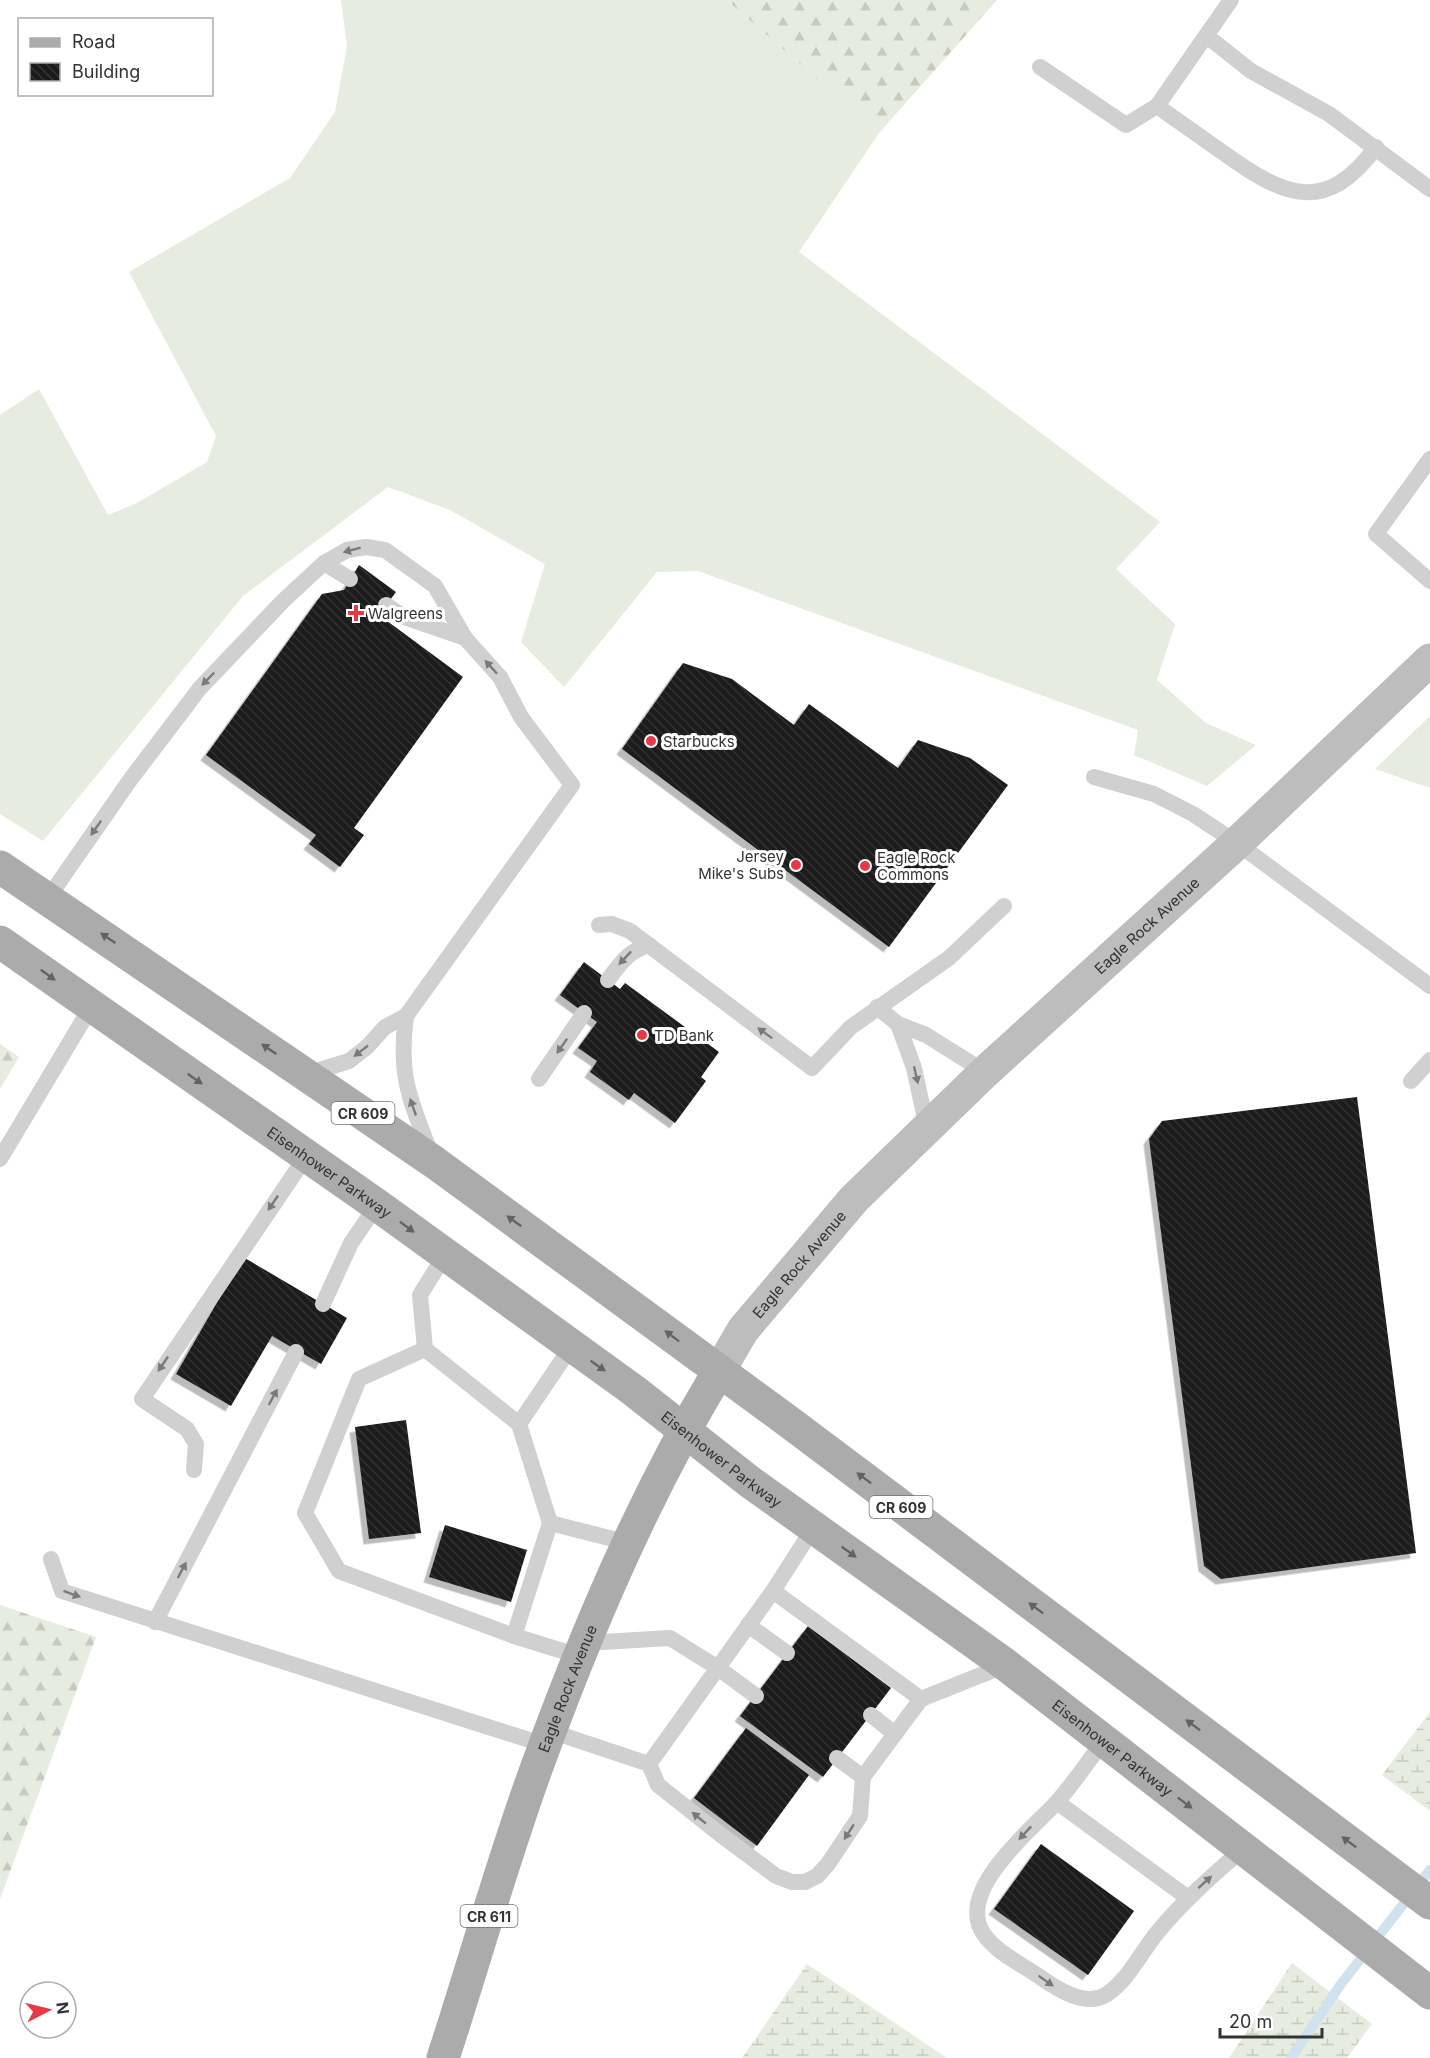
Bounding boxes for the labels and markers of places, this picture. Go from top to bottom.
place label: Walgreens [368,604,443,623]
marker: Walgreens [349,606,363,620]
place label: Starbucks [663,732,735,751]
marker: Starbucks [644,734,658,748]
place label: Jersey Mike's Subs [698,847,785,883]
place label: Eagle Rock Commons [877,848,956,884]
marker: Jersey Mike's Subs [789,858,803,872]
marker: Eagle Rock Commons [858,859,872,873]
place label: TD Bank [654,1026,715,1045]
marker: TD Bank [635,1028,649,1042]

